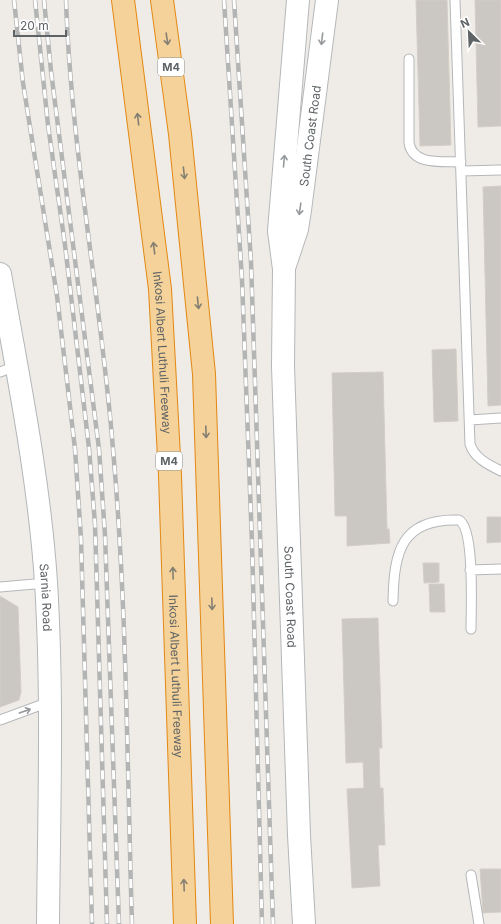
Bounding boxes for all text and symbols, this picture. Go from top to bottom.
scale bar [14,12,66,38]
north arrow [449,12,489,52]
text: N [458,15,472,31]
text: 20 m [20,18,49,33]
one-way arrow [163,32,171,45]
one-way arrow [318,32,326,45]
road number: M4 [158,58,184,76]
street label: South Coast Road [296,84,323,187]
one-way arrow [134,113,142,126]
one-way arrow [280,155,288,168]
one-way arrow [181,166,188,179]
one-way arrow [296,202,304,215]
one-way arrow [151,242,158,255]
street label: Inkosi Albert Luthuli Freeway [150,270,175,435]
one-way arrow [194,296,201,309]
one-way arrow [202,425,209,438]
road number: M4 [156,452,182,470]
street label: South Coast Road [282,546,300,648]
street label: Sarnia Road [37,563,56,632]
one-way arrow [169,567,177,580]
street label: Inkosi Albert Luthuli Freeway [166,594,187,758]
one-way arrow [208,597,216,610]
one-way arrow [18,706,30,714]
one-way arrow [180,879,187,892]

